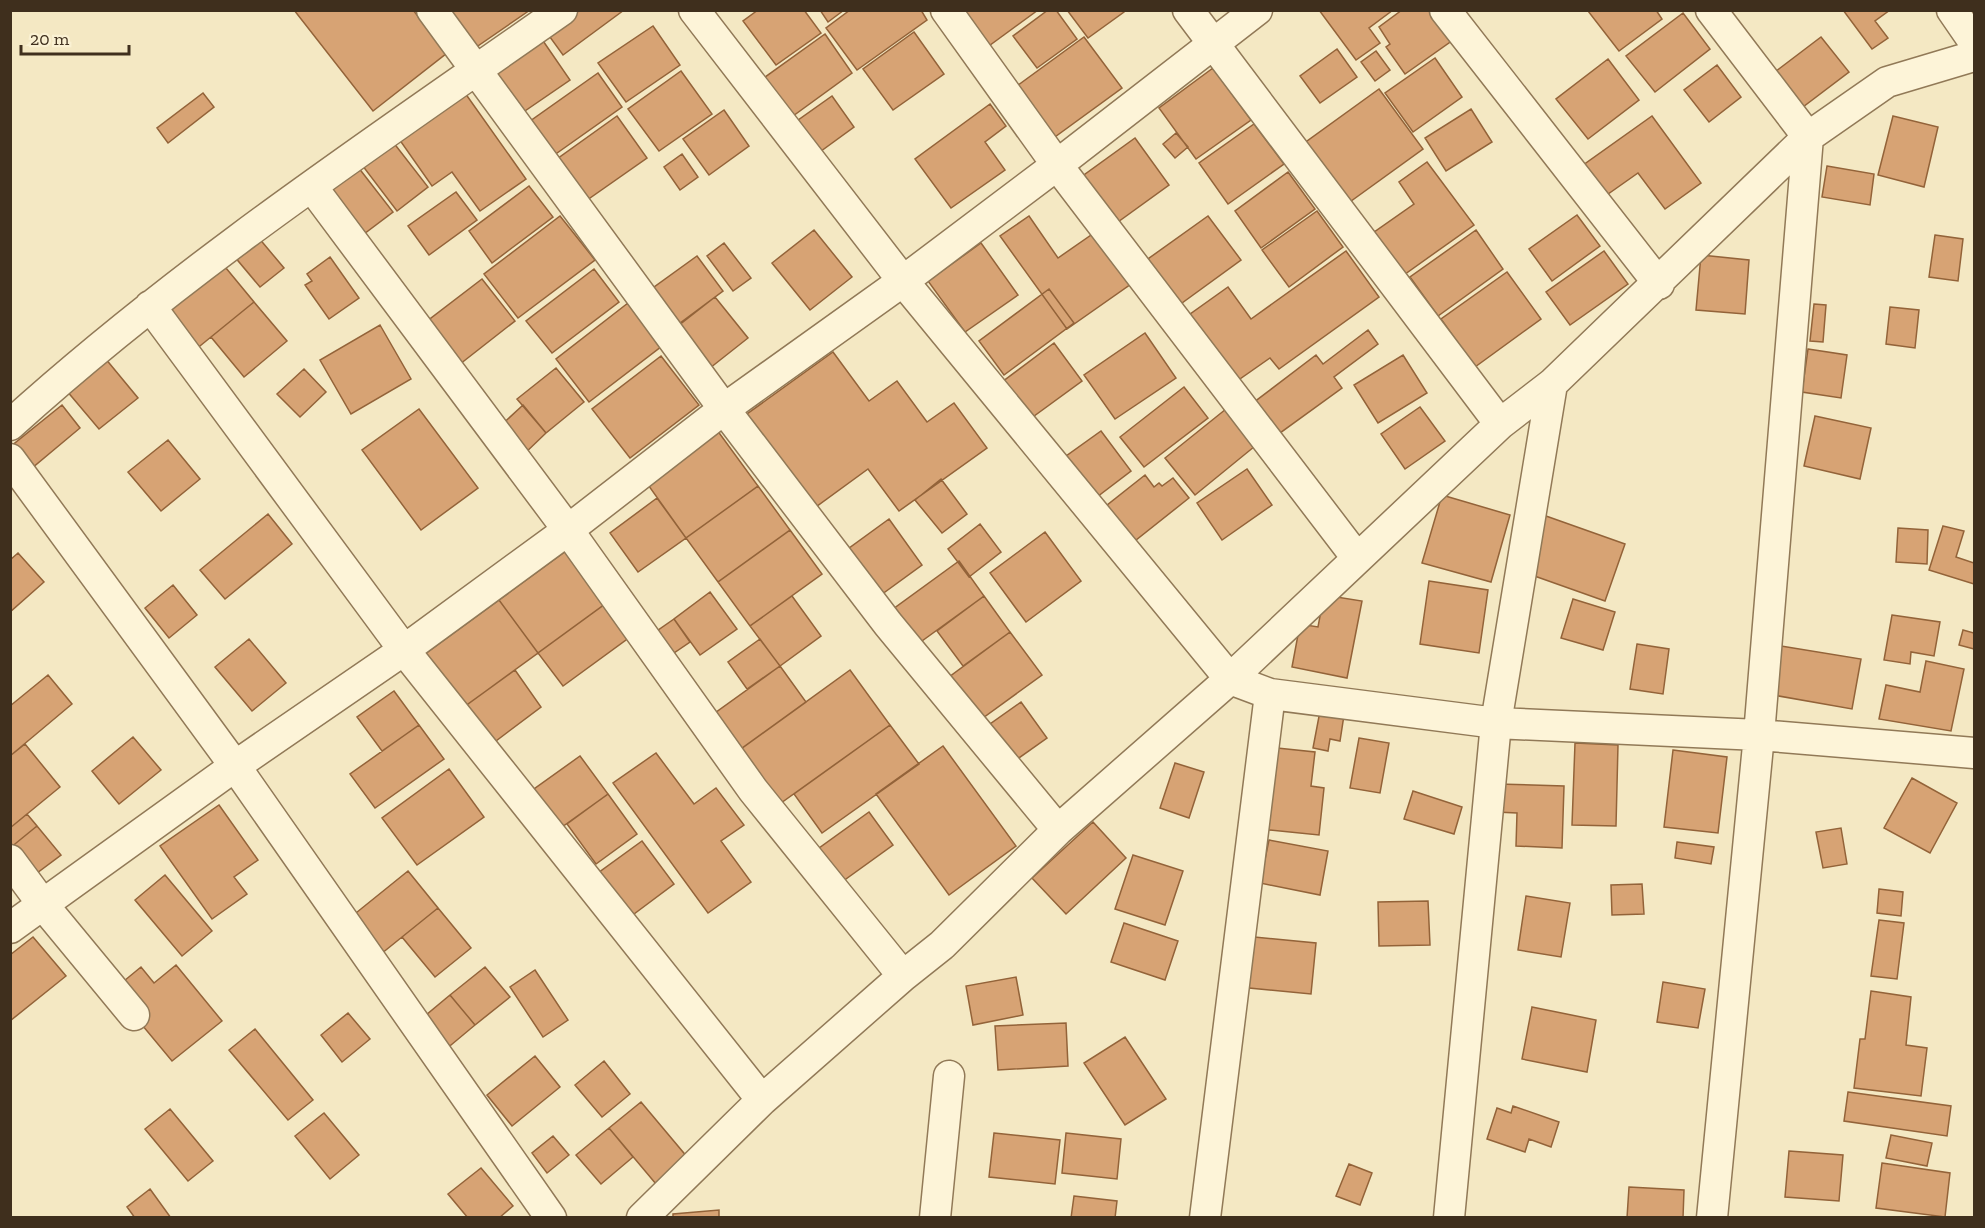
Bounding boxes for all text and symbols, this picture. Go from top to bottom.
scale bar [21,18,129,56]
text: 20 m [30,28,70,50]

